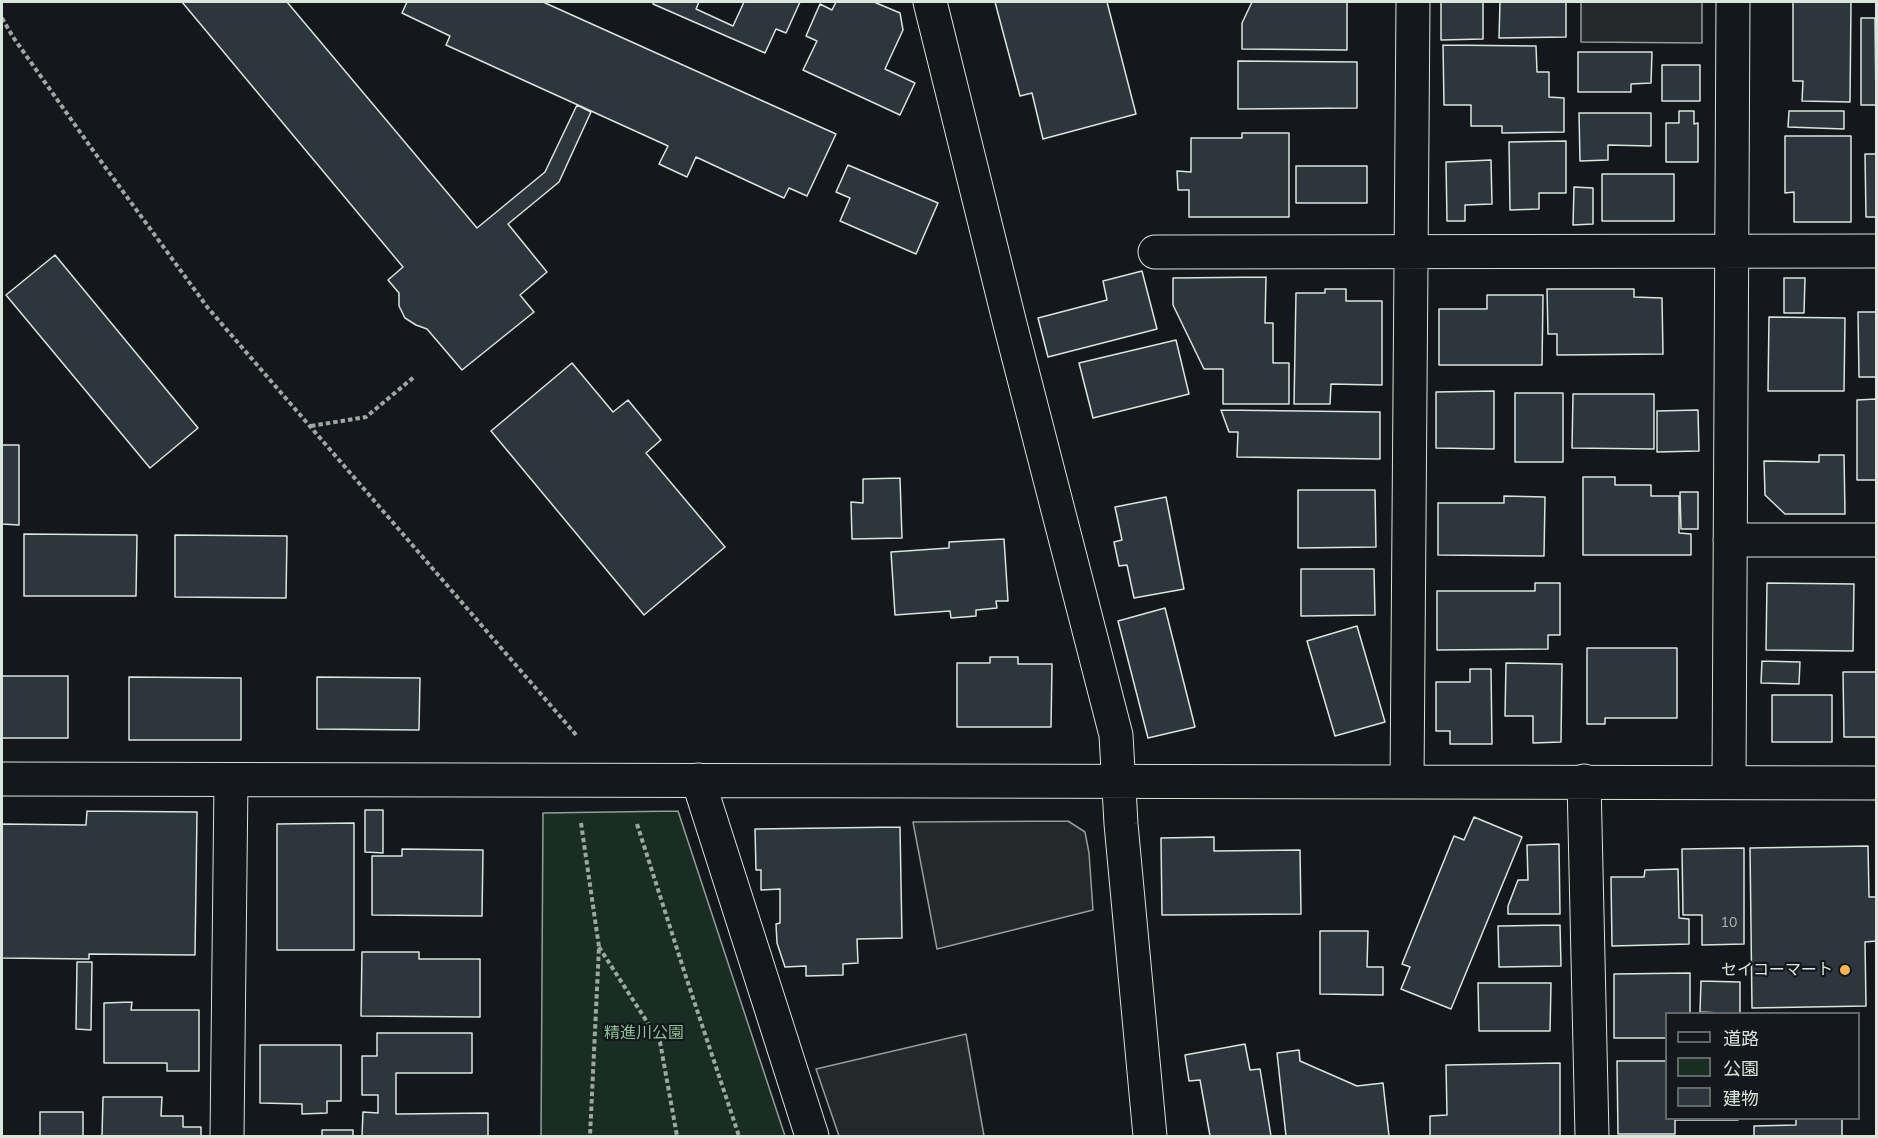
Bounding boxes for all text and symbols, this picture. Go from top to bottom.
house number: 10 [1721,915,1737,931]
place label: セイコーマート [1721,960,1833,980]
marker: セイコーマート [1838,963,1852,977]
legend [1665,1012,1860,1120]
park label: 精進川公園 [604,1023,684,1043]
text: 道路 [1723,1027,1759,1050]
text: 公園 [1723,1057,1759,1080]
text: 建物 [1723,1087,1759,1110]

